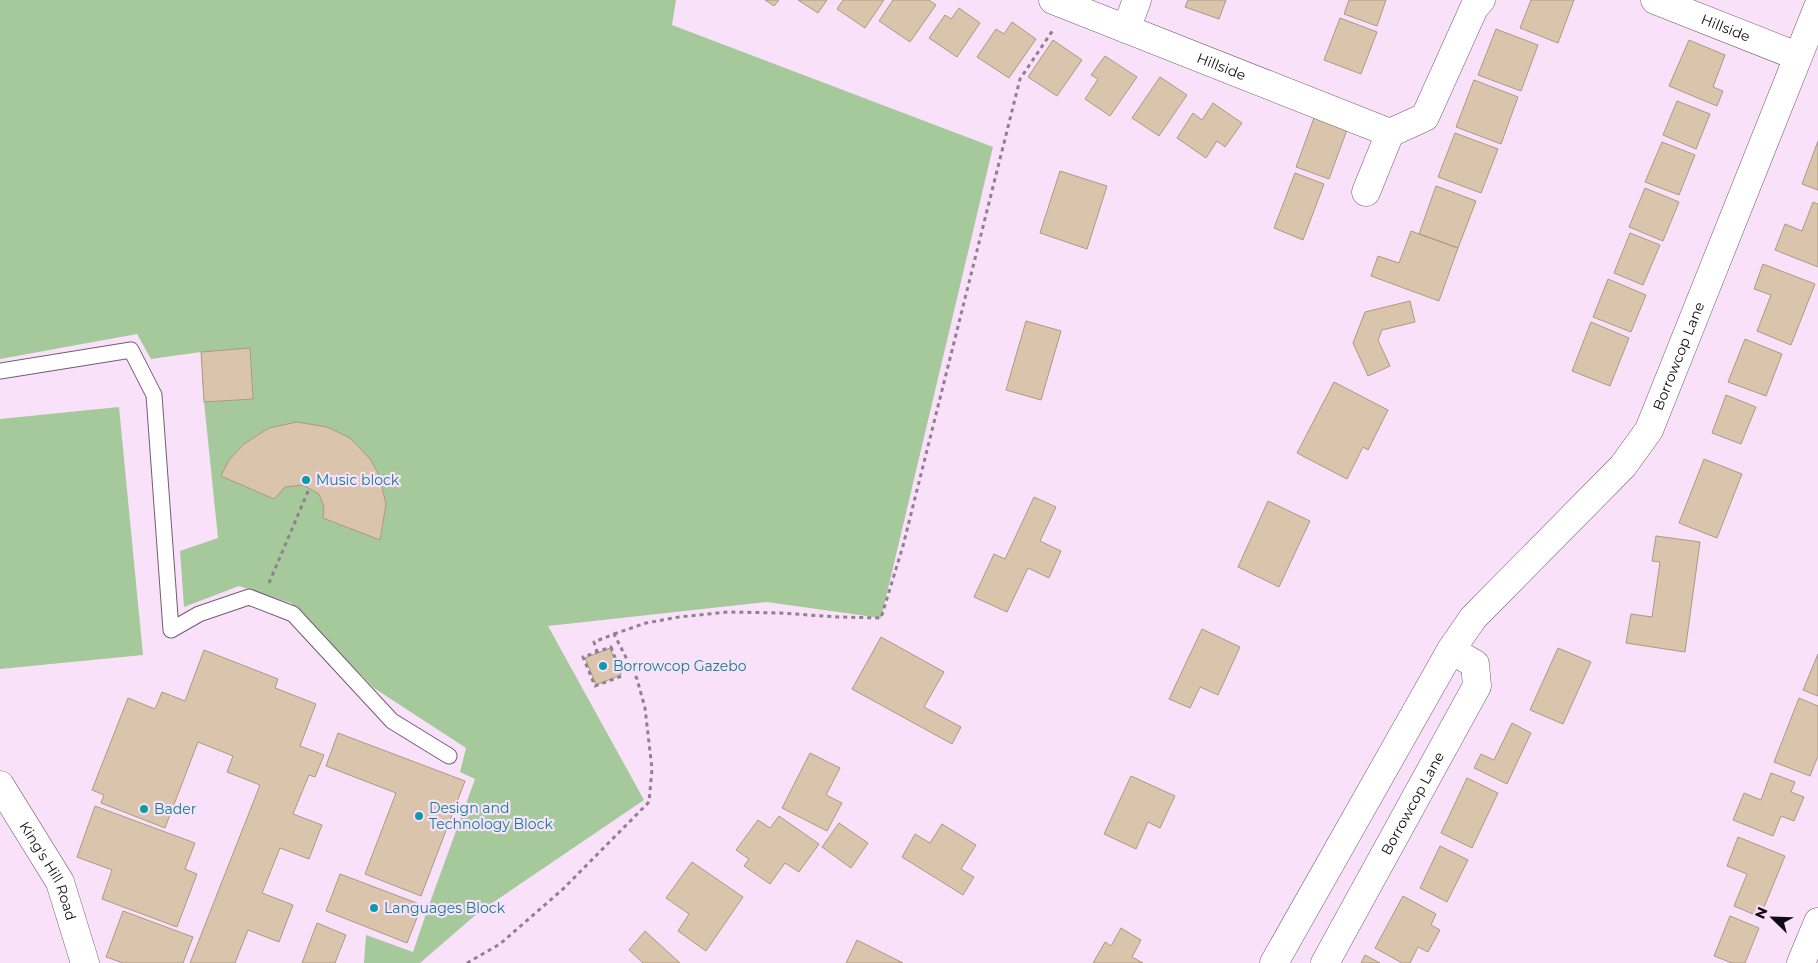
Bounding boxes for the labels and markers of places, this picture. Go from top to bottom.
place label: Music block [316,471,400,489]
marker: Music block [300,474,312,486]
place label: Borrowcop Gazebo [613,657,747,675]
marker: Borrowcop Gazebo [597,660,609,672]
place label: Design and Technology Block [429,799,553,833]
place label: Bader [154,800,197,818]
marker: Bader [138,803,150,815]
marker: Design and Technology Block [413,810,425,822]
place label: Languages Block [384,899,506,917]
marker: Languages Block [368,902,380,914]

